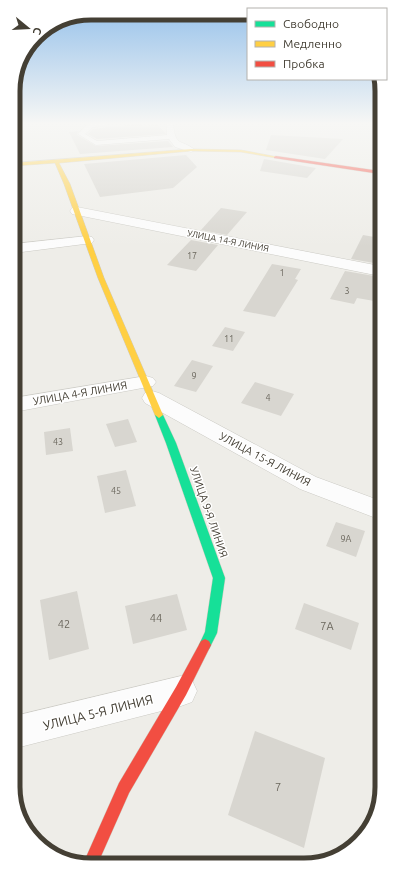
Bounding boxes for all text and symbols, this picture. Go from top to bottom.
north arrow [8,8,48,48]
legend [247,8,387,80]
text: Свободно [283,17,339,30]
text: С [31,26,44,36]
text: Медленно [283,37,342,50]
text: Пробка [283,57,325,70]
street label: УЛИЦА 14-Я ЛИНИЯ [186,228,270,254]
house number: 17 [187,251,197,261]
house number: 1 [279,268,285,278]
house number: 3 [344,286,350,296]
house number: 11 [224,334,234,344]
house number: 9 [191,371,197,381]
street label: УЛИЦА 4-Я ЛИНИЯ [32,379,128,407]
house number: 4 [265,393,271,403]
street label: УЛИЦА 15-Я ЛИНИЯ [217,430,313,488]
house number: 43 [53,437,63,447]
street label: УЛИЦА 9-Я ЛИНИЯ [188,465,230,559]
house number: 45 [111,486,121,496]
house number: 9А [341,534,352,544]
house number: 44 [150,612,162,624]
house number: 42 [58,618,70,630]
house number: 7А [320,620,335,632]
street label: УЛИЦА 5-Я ЛИНИЯ [42,692,154,732]
house number: 7 [275,781,281,793]

